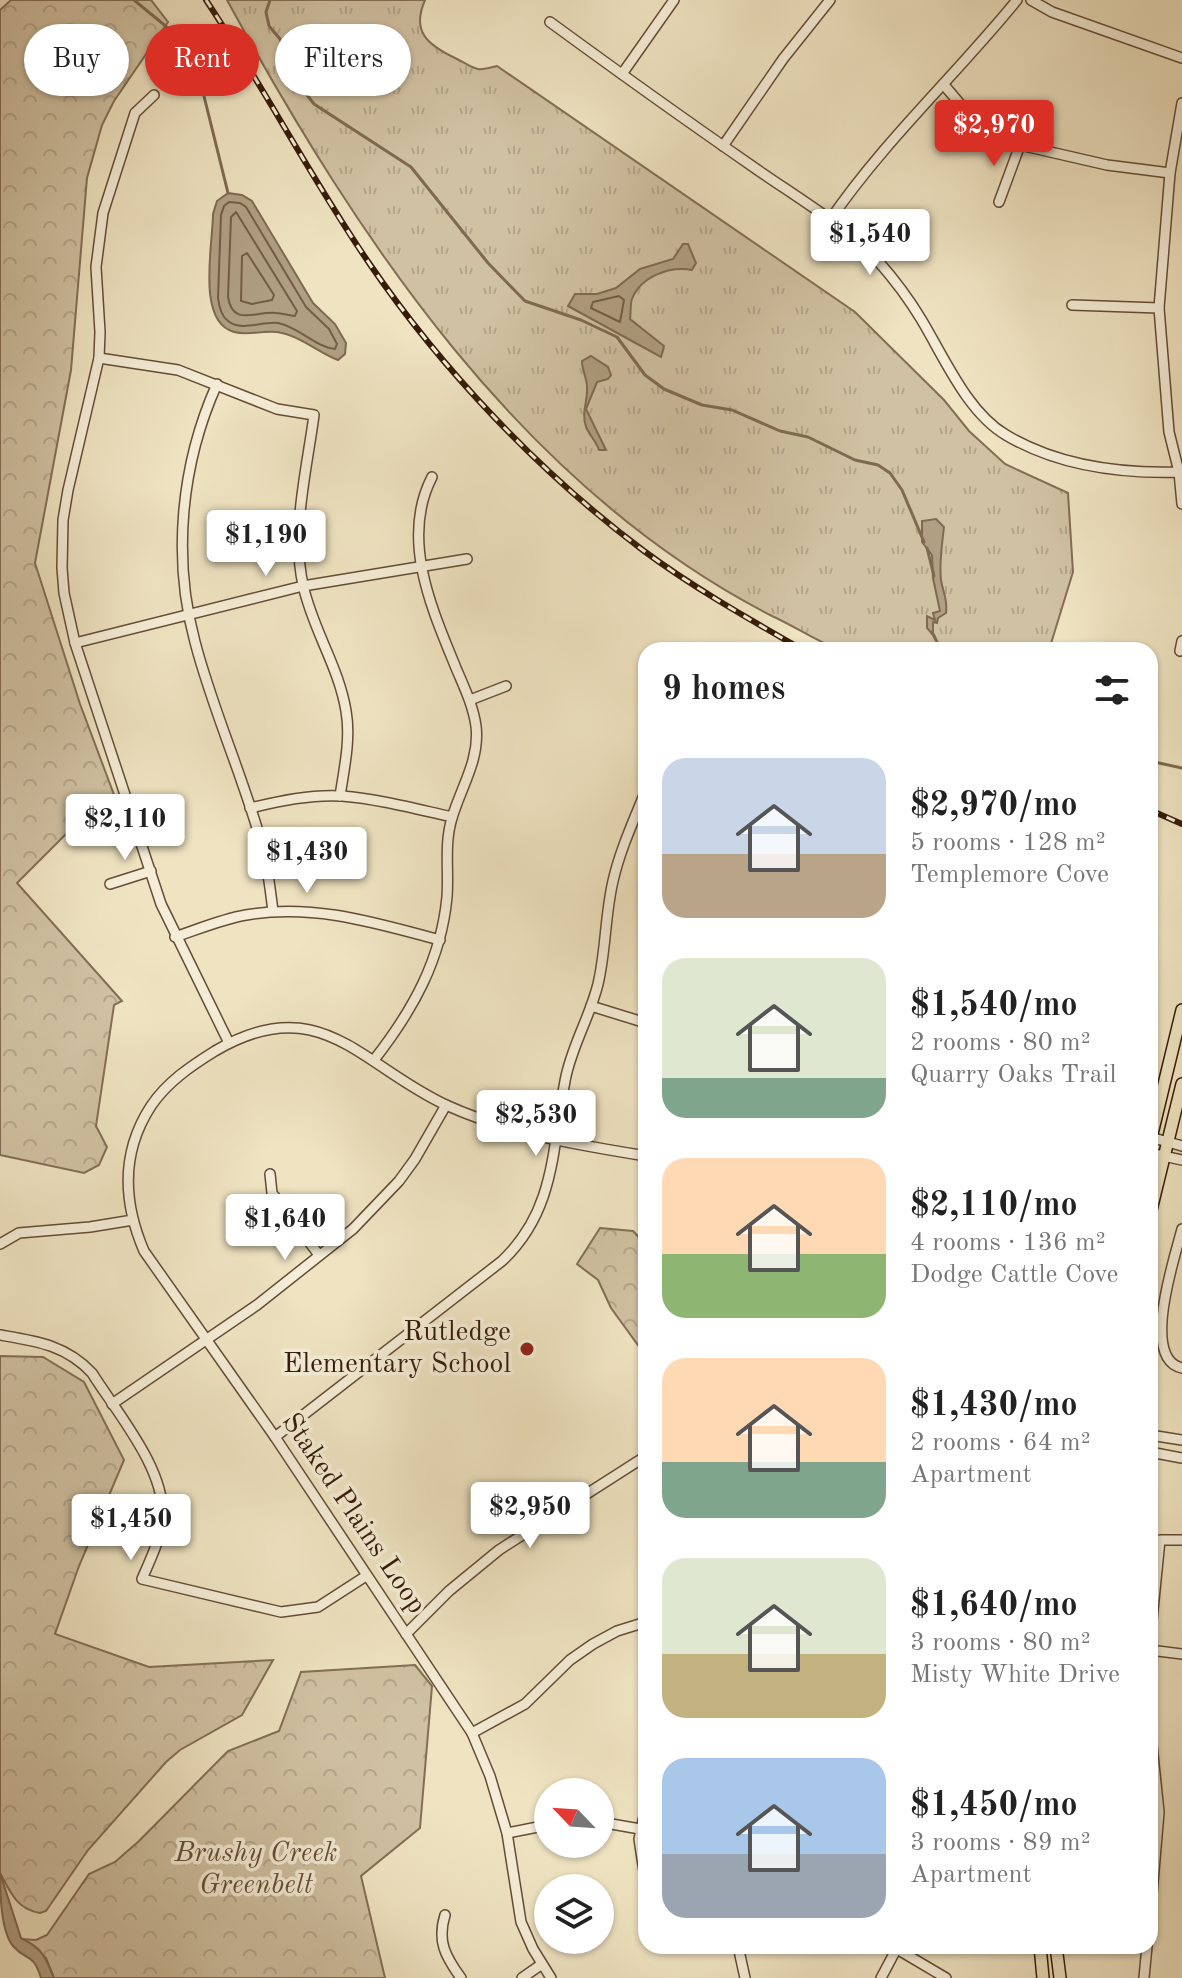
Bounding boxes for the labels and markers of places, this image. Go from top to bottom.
pin: $2,970 [929,100,1059,168]
pin: $1,540 [805,209,935,277]
pin: $1,190 [201,510,331,578]
pin: $2,110 [60,794,190,862]
pin: $1,430 [242,827,372,895]
pin: $2,530 [471,1090,601,1158]
pin: $1,640 [220,1194,350,1262]
place label: Rutledge Elementary School [283,1319,511,1379]
marker: Rutledge Elementary School [518,1340,536,1358]
pin: $2,950 [465,1482,595,1550]
pin: $1,450 [66,1494,196,1562]

